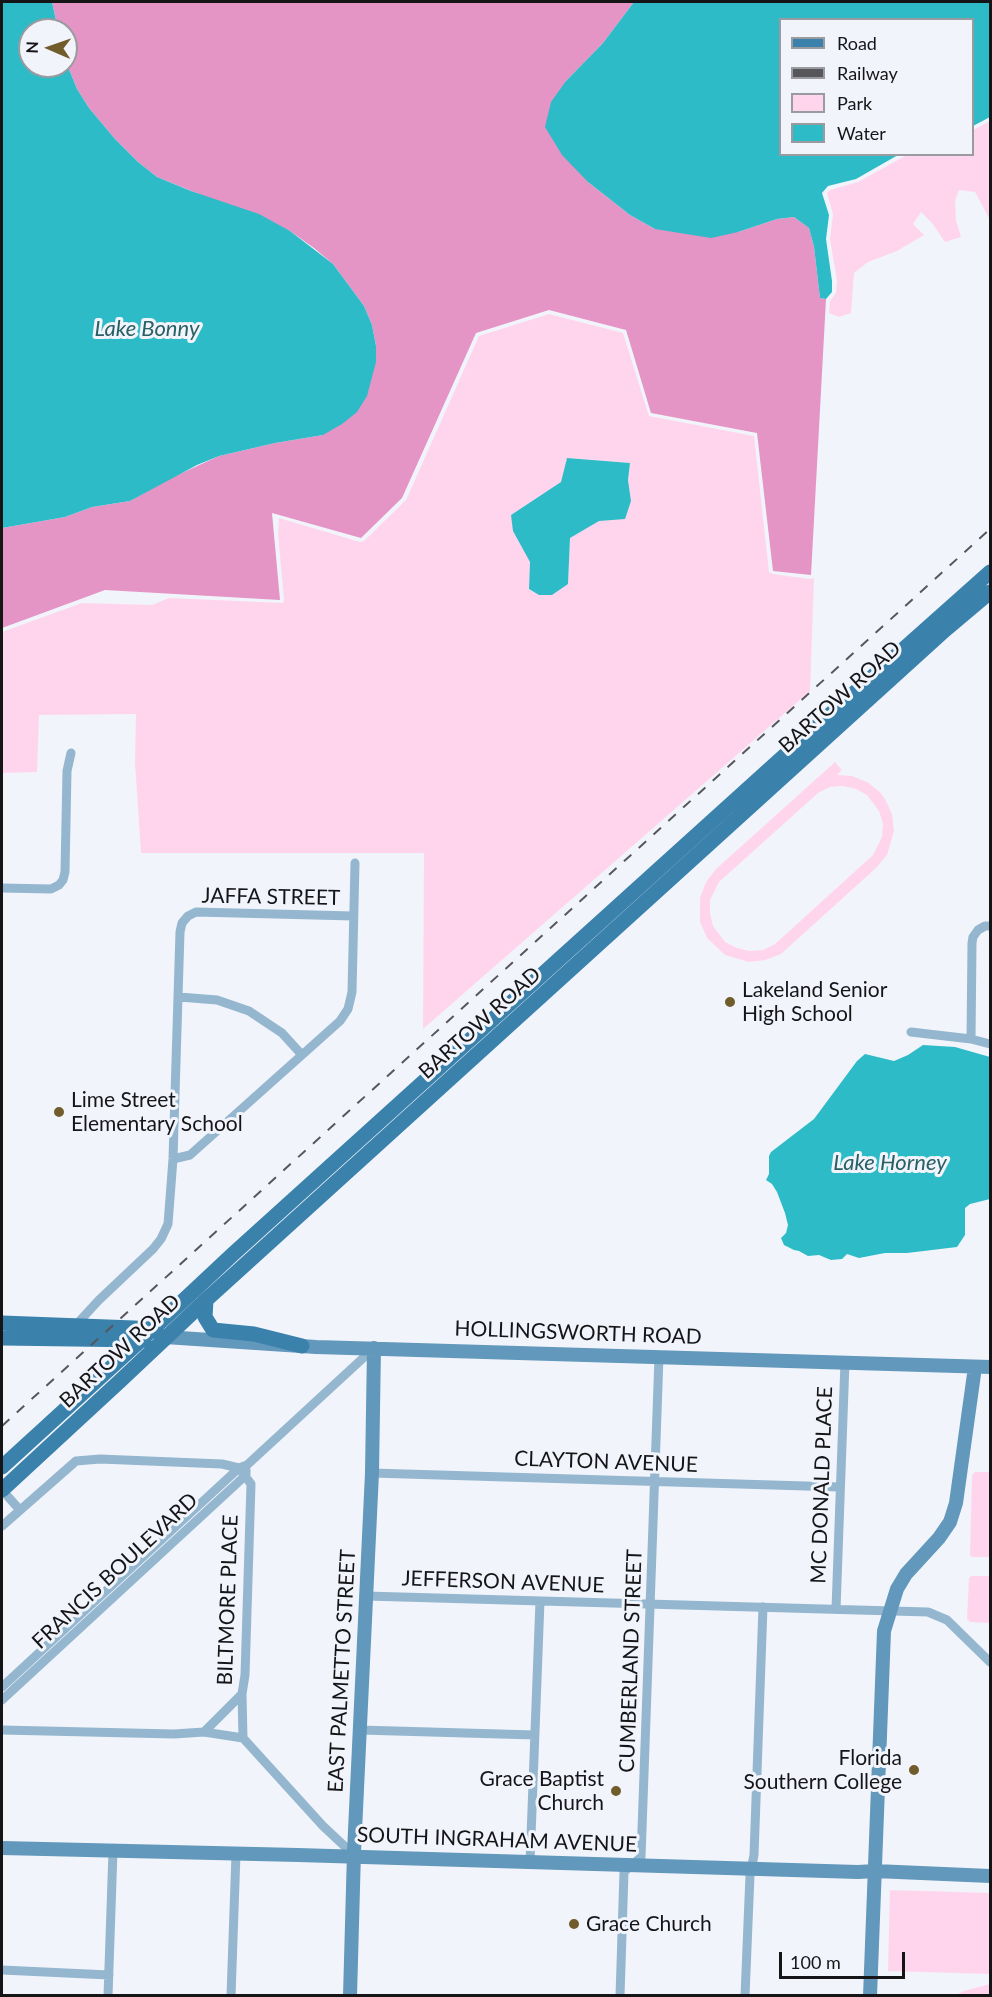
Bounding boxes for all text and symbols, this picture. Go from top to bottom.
north arrow [18,18,78,78]
legend [779,18,974,156]
text: Road [837,32,877,54]
text: N [22,41,41,54]
text: Railway [837,62,898,84]
text: Park [837,92,872,114]
text: Water [837,122,886,144]
water label: Lake Bonny [95,316,199,342]
street label: BARTOW ROAD [774,636,906,758]
street label: JAFFA STREET [201,883,341,911]
street label: BARTOW ROAD [414,962,546,1084]
place label: Lakeland Senior High School [742,977,887,1027]
marker: Lakeland Senior High School [723,995,737,1009]
place label: Lime Street Elementary School [71,1087,243,1137]
marker: Lime Street Elementary School [52,1105,66,1119]
water label: Lake Horney [833,1150,947,1176]
street label: BARTOW ROAD [55,1289,185,1413]
street label: HOLLINGSWORTH ROAD [454,1316,702,1350]
street label: MC DONALD PLACE [806,1386,838,1584]
street label: CLAYTON AVENUE [514,1446,698,1478]
street label: FRANCIS BOULEVARD [27,1488,203,1654]
street label: BILTMORE PLACE [212,1514,244,1686]
street label: EAST PALMETTO STREET [323,1549,361,1793]
street label: CUMBERLAND STREET [615,1549,647,1773]
street label: JEFFERSON AVENUE [401,1566,605,1598]
place label: Florida Southern College [743,1745,902,1795]
marker: Florida Southern College [907,1763,921,1777]
place label: Grace Baptist Church [480,1766,604,1816]
marker: Grace Baptist Church [609,1784,623,1798]
street label: SOUTH INGRAHAM AVENUE [357,1823,637,1857]
place label: Grace Church [586,1911,712,1937]
marker: Grace Church [567,1917,581,1931]
scale bar [782,1940,908,1978]
text: 100 m [790,1951,841,1973]

